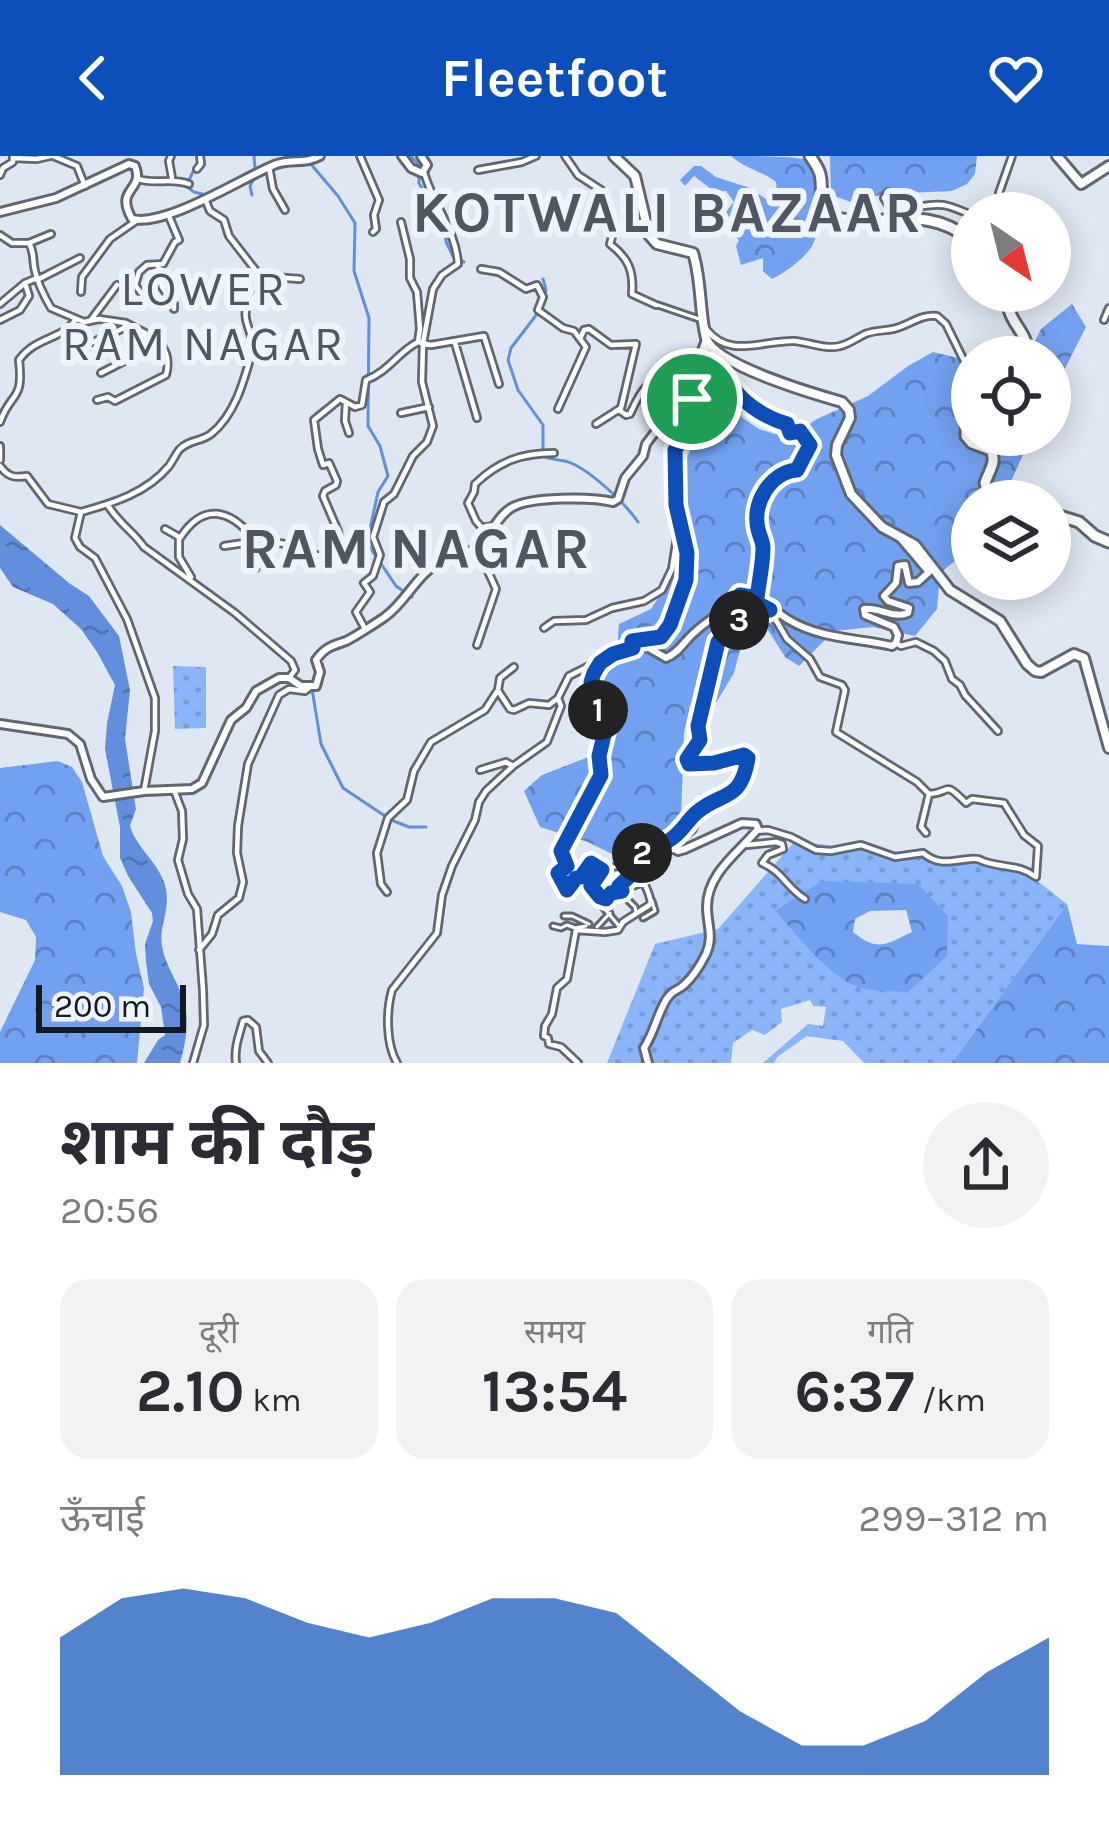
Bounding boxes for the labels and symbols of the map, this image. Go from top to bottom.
district label: KOTWALI BAZAAR [412,180,924,246]
north arrow [951,192,1071,312]
district label: LOWER RAM NAGAR [62,261,346,372]
pin [641,348,743,450]
district label: RAM NAGAR [241,516,593,582]
pin: 3 [709,590,769,650]
pin: 1 [568,680,628,740]
pin: 2 [612,823,672,883]
scale bar [36,979,186,1032]

